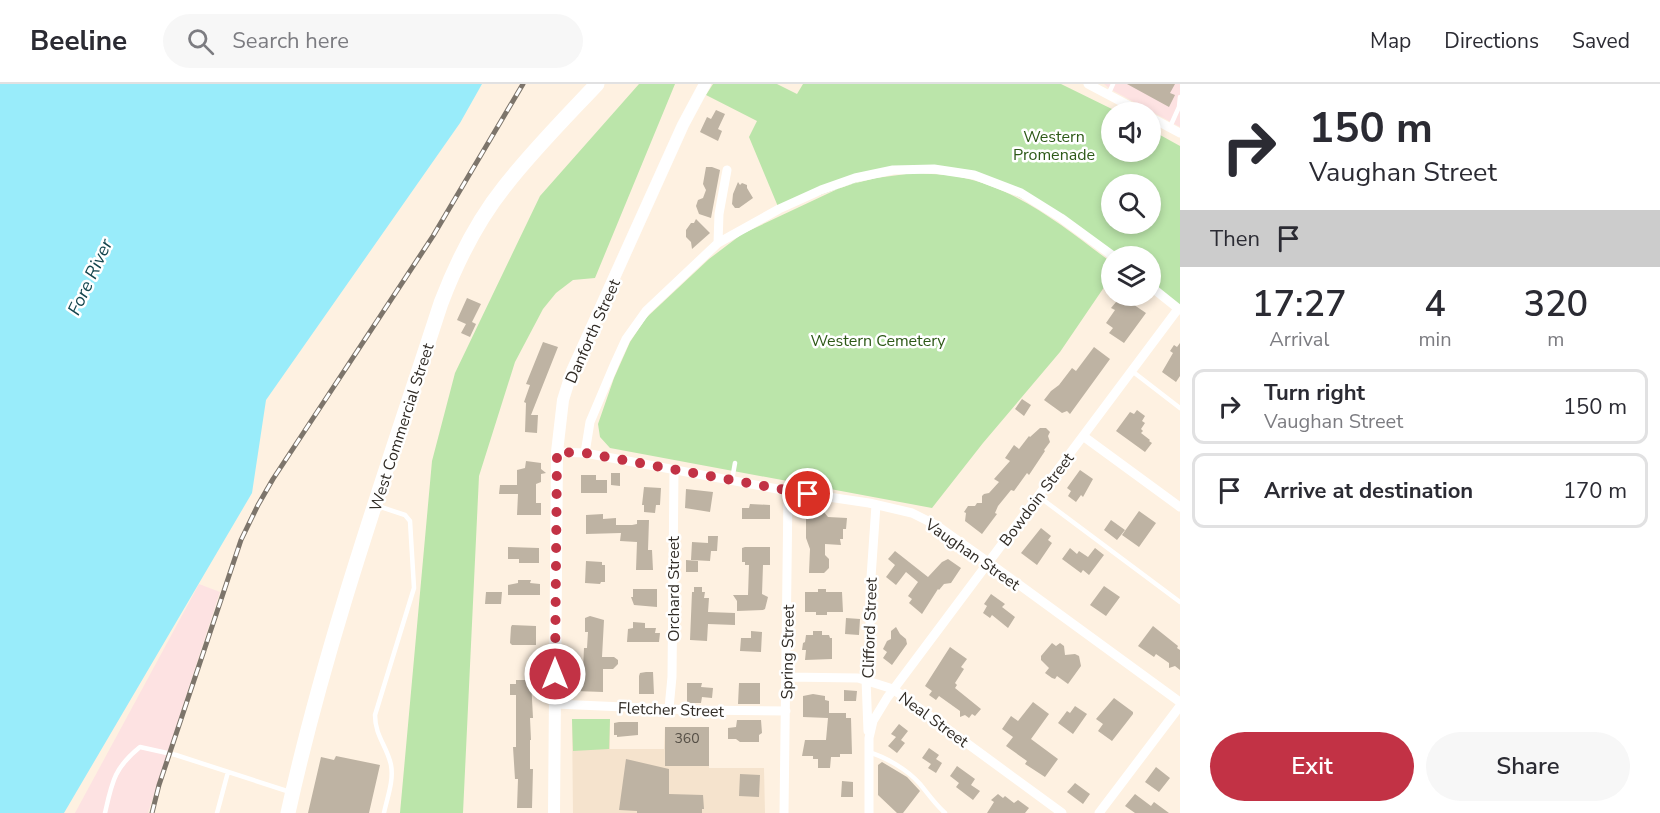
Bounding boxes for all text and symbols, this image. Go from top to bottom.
search box [163,14,583,68]
text: Beeline [30,22,127,60]
icon: search [184,25,217,58]
text: Search here [232,26,349,56]
text: Map [1370,27,1411,55]
text: Directions [1444,27,1539,55]
text: Saved [1572,27,1630,55]
text: 150 m [1309,100,1433,157]
map controls [1101,102,1161,306]
button: sound [1101,102,1161,162]
icon: right [1210,108,1288,186]
park label: Western Promenade [1013,126,1095,166]
text: Vaughan Street [1309,154,1497,191]
button: search [1101,174,1161,234]
icon: arrive [1272,222,1305,255]
text: Then [1210,224,1260,254]
water label: Fore River [62,235,118,319]
button: layers [1101,246,1161,306]
street label: Danforth Street [560,275,626,387]
text: 17:27 [1252,280,1347,329]
text: 4 [1424,280,1446,329]
text: 320 [1523,280,1588,329]
text: Arrival [1269,326,1329,353]
text: min [1419,326,1452,353]
text: m [1547,326,1564,353]
park label: Western Cemetery [810,330,946,352]
street label: West Commercial Street [364,340,440,514]
text: Turn right [1264,378,1365,408]
icon: right [1213,390,1246,423]
text: 150 m [1563,392,1627,422]
text: Vaughan Street [1264,408,1403,435]
street label: Bowdoin Street [994,448,1079,551]
pin [782,468,833,519]
icon: arrive [1213,474,1246,507]
text: Arrive at destination [1264,476,1473,506]
text: 170 m [1563,476,1627,506]
icon: arrive [791,477,824,510]
street label: Vaughan Street [920,513,1025,596]
street label: Orchard Street [663,536,685,642]
street label: Clifford Street [857,577,883,679]
street label: Spring Street [776,604,800,700]
position arrow [523,642,587,706]
street label: Neal Street [894,687,973,753]
street label: Fletcher Street [618,697,725,723]
house number: 360 [674,729,700,748]
button: Exit [1210,732,1414,801]
button: Share [1426,732,1630,801]

